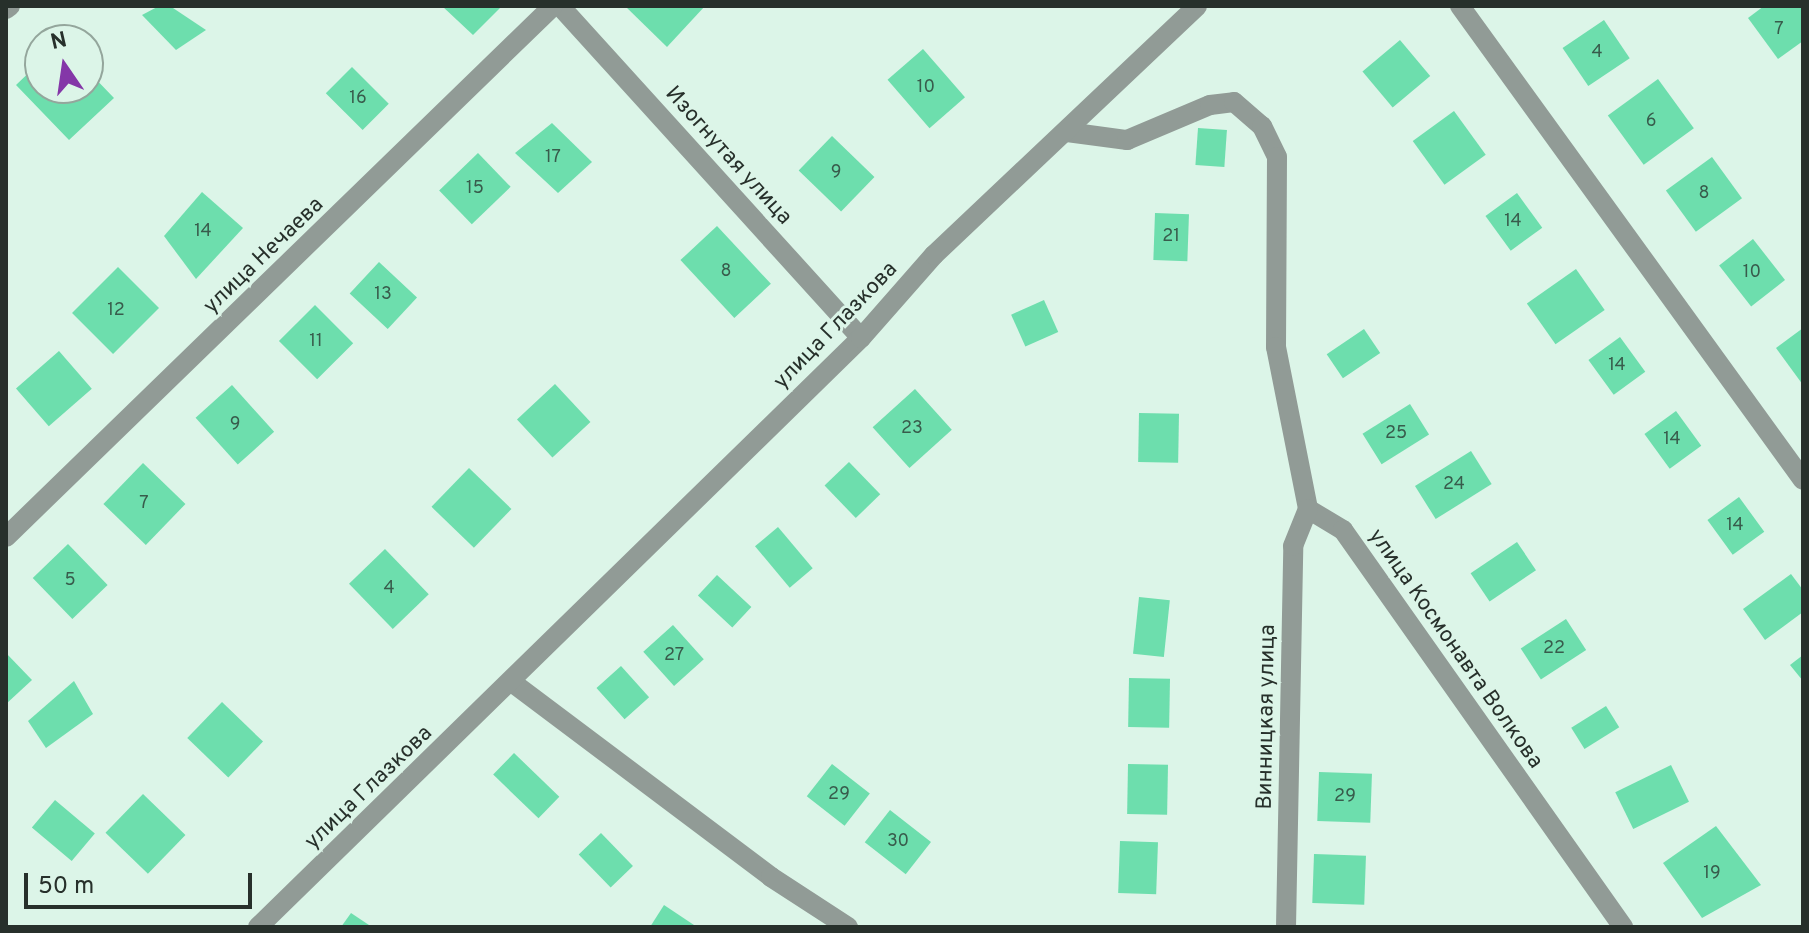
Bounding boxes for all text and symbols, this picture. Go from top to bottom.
house number: 7 [1774,19,1784,41]
north arrow [24,24,104,104]
text: N [48,27,70,57]
house number: 4 [1591,42,1603,64]
house number: 10 [917,77,935,99]
street label: Изогнутая улица [659,81,797,231]
house number: 16 [349,88,367,110]
house number: 6 [1646,111,1656,133]
house number: 17 [545,147,561,169]
house number: 9 [831,162,841,184]
house number: 15 [466,178,484,200]
house number: 8 [1699,183,1709,205]
street label: улица Нечаева [199,192,329,320]
house number: 14 [1504,211,1522,233]
house number: 14 [194,221,212,243]
house number: 21 [1162,226,1180,248]
street label: улица Глазкова [769,257,903,395]
house number: 8 [721,261,731,283]
house number: 10 [1743,262,1761,284]
house number: 13 [374,284,392,306]
house number: 12 [107,300,125,322]
house number: 11 [309,331,323,353]
house number: 14 [1608,355,1626,377]
house number: 9 [230,414,240,436]
house number: 23 [901,418,923,440]
house number: 25 [1385,423,1407,445]
house number: 14 [1663,429,1681,451]
house number: 24 [1443,474,1465,496]
house number: 7 [139,493,149,515]
house number: 14 [1726,515,1744,537]
street label: улица Космонавта Волкова [1362,524,1548,774]
house number: 5 [64,570,76,592]
house number: 4 [383,578,395,600]
street label: Винницкая улица [1252,624,1282,810]
house number: 22 [1543,638,1565,660]
house number: 27 [664,645,684,667]
street label: улица Глазкова [300,721,438,855]
house number: 29 [828,784,850,806]
house number: 29 [1334,786,1356,808]
house number: 30 [887,831,909,853]
scale bar [28,857,256,907]
house number: 19 [1703,863,1721,885]
text: 50 m [38,872,94,902]

